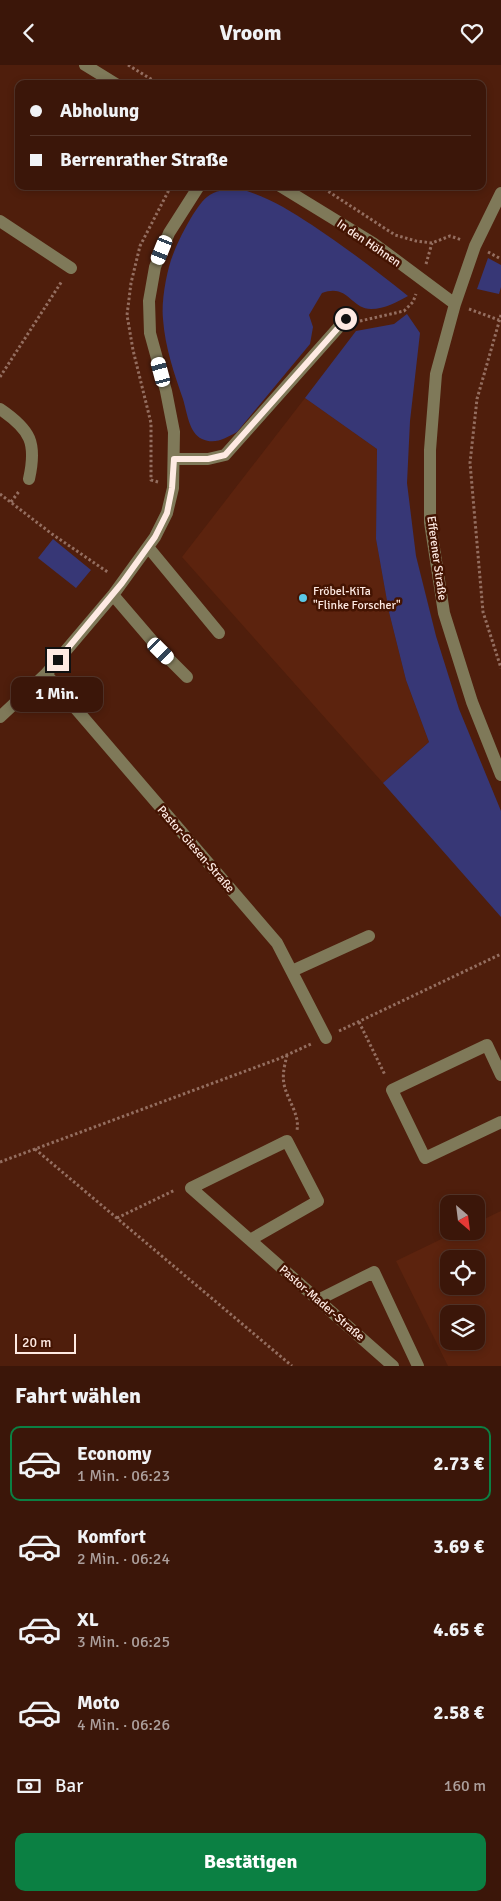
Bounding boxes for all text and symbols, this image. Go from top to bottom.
icon: back [15,19,43,47]
text: Vroom [220,19,282,46]
icon: heart [458,19,486,47]
text: Abholung [60,99,139,123]
text: Berrenrather Straße [60,148,228,172]
street label: In den Höhnen [334,216,404,270]
car [149,233,174,267]
route start [335,308,357,330]
car [149,356,172,388]
street label: Efferener Straße [423,515,450,601]
place label: Fröbel-KiTa "Flinke Forscher" [313,584,401,613]
marker: Fröbel-KiTa "Flinke Forscher" [297,592,309,604]
car [145,635,176,667]
route end [47,649,69,671]
callout: 1 Min. [12,677,104,713]
text: 1 Min. [35,684,79,704]
street label: Pastor-Giesen-Straße [154,803,238,896]
north arrow [440,1195,485,1240]
map controls [440,1195,485,1350]
button: locate [440,1250,485,1295]
street label: Pastor-Mader-Straße [276,1262,367,1345]
button: layers [440,1305,485,1350]
scale bar [15,1331,76,1354]
text: 20 m [22,1334,51,1351]
text: Fahrt wählen [15,1382,141,1409]
icon: car [17,1441,62,1486]
text: Economy [77,1442,151,1466]
text: 2.73 € [433,1452,484,1476]
text: 1 Min. · 06:23 [77,1466,170,1486]
icon: car [17,1524,62,1569]
text: Komfort [77,1525,146,1549]
text: 3.69 € [433,1535,484,1559]
text: 2 Min. · 06:24 [77,1549,170,1569]
icon: car [17,1607,62,1652]
text: XL [77,1608,99,1632]
text: 4.65 € [433,1618,484,1642]
text: 3 Min. · 06:25 [77,1632,170,1652]
icon: car [17,1690,62,1735]
text: Moto [77,1691,120,1715]
text: 2.58 € [433,1701,484,1725]
text: 4 Min. · 06:26 [77,1715,170,1735]
icon: cash [15,1772,43,1800]
text: Bar [55,1774,83,1798]
text: 160 m [444,1776,486,1796]
button: Bestätigen [15,1833,486,1891]

